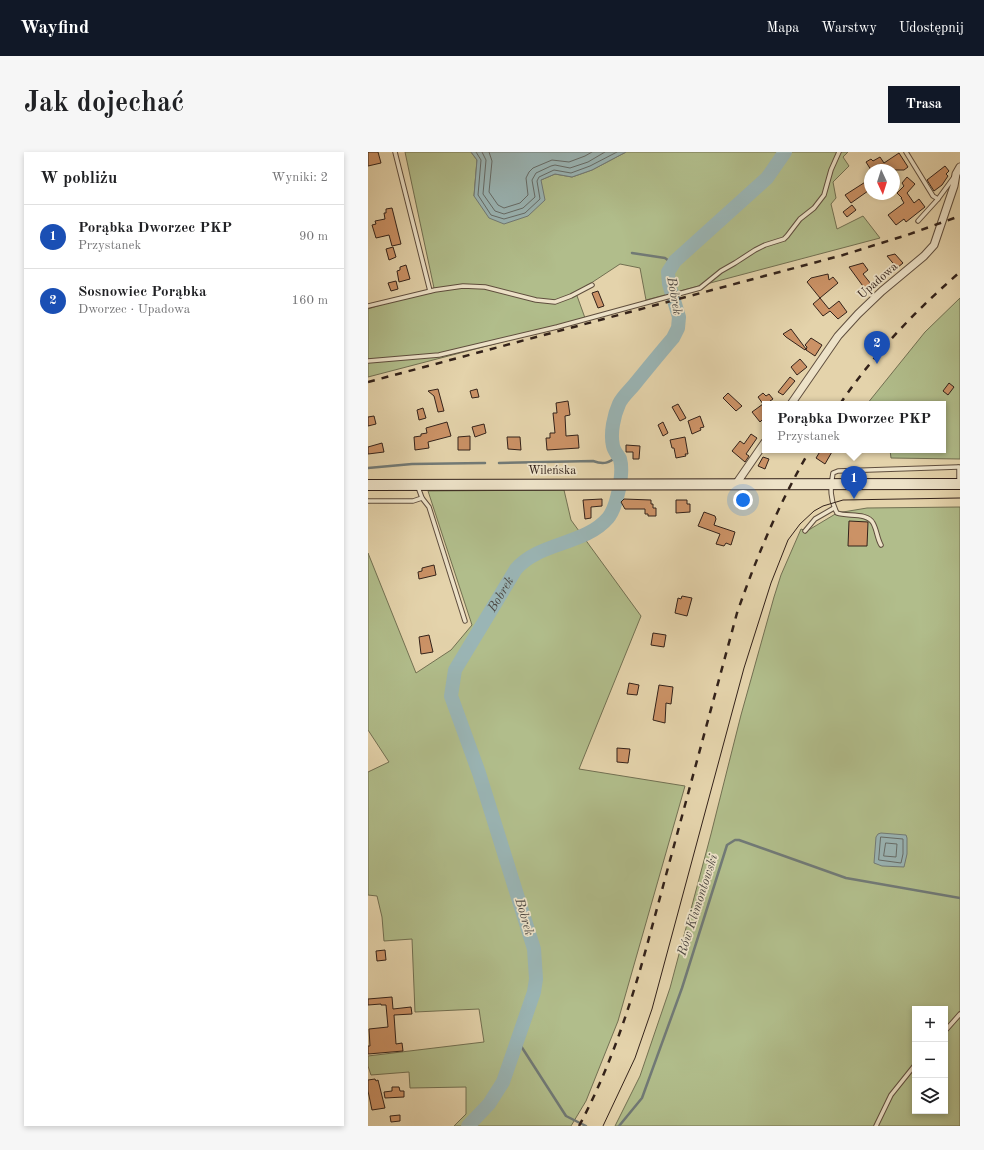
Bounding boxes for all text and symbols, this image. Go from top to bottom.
text: Wayfind [20,19,89,38]
text: Mapa [766,21,799,35]
text: Warstwy [821,21,877,35]
text: Udostępnij [899,21,964,35]
button: Trasa [888,86,960,123]
text: Jak dojechać [24,90,184,118]
north arrow [864,164,900,200]
text: W pobliżu [40,170,117,187]
text: Wyniki: 2 [272,171,328,184]
text: Porąbka Dworzec PKP [78,221,232,236]
text: 1 [49,230,57,243]
text: 90 m [299,230,328,243]
text: Przystanek [78,239,141,252]
street label: Upadowa [856,261,900,301]
water label: Bobrek [664,275,684,316]
text: Sosnowiec Porąbka [78,285,207,300]
text: 2 [49,294,57,307]
text: 160 m [291,294,328,307]
text: Dworzec · Upadowa [78,303,190,316]
pin: 2 [864,331,890,364]
popup [762,401,946,453]
text: Porąbka Dworzec PKP [777,412,931,427]
text: Przystanek [777,430,840,443]
street label: Wileńska [528,465,576,477]
pin: 1 [841,466,867,499]
your location [733,490,753,510]
water label: Bobrek [485,574,516,615]
water label: Rów Klimontowski [675,852,721,958]
water label: Bobrek [512,896,536,937]
map controls [912,1006,948,1114]
button: + [912,1006,948,1042]
button: − [912,1042,948,1078]
button: layers [912,1078,948,1114]

